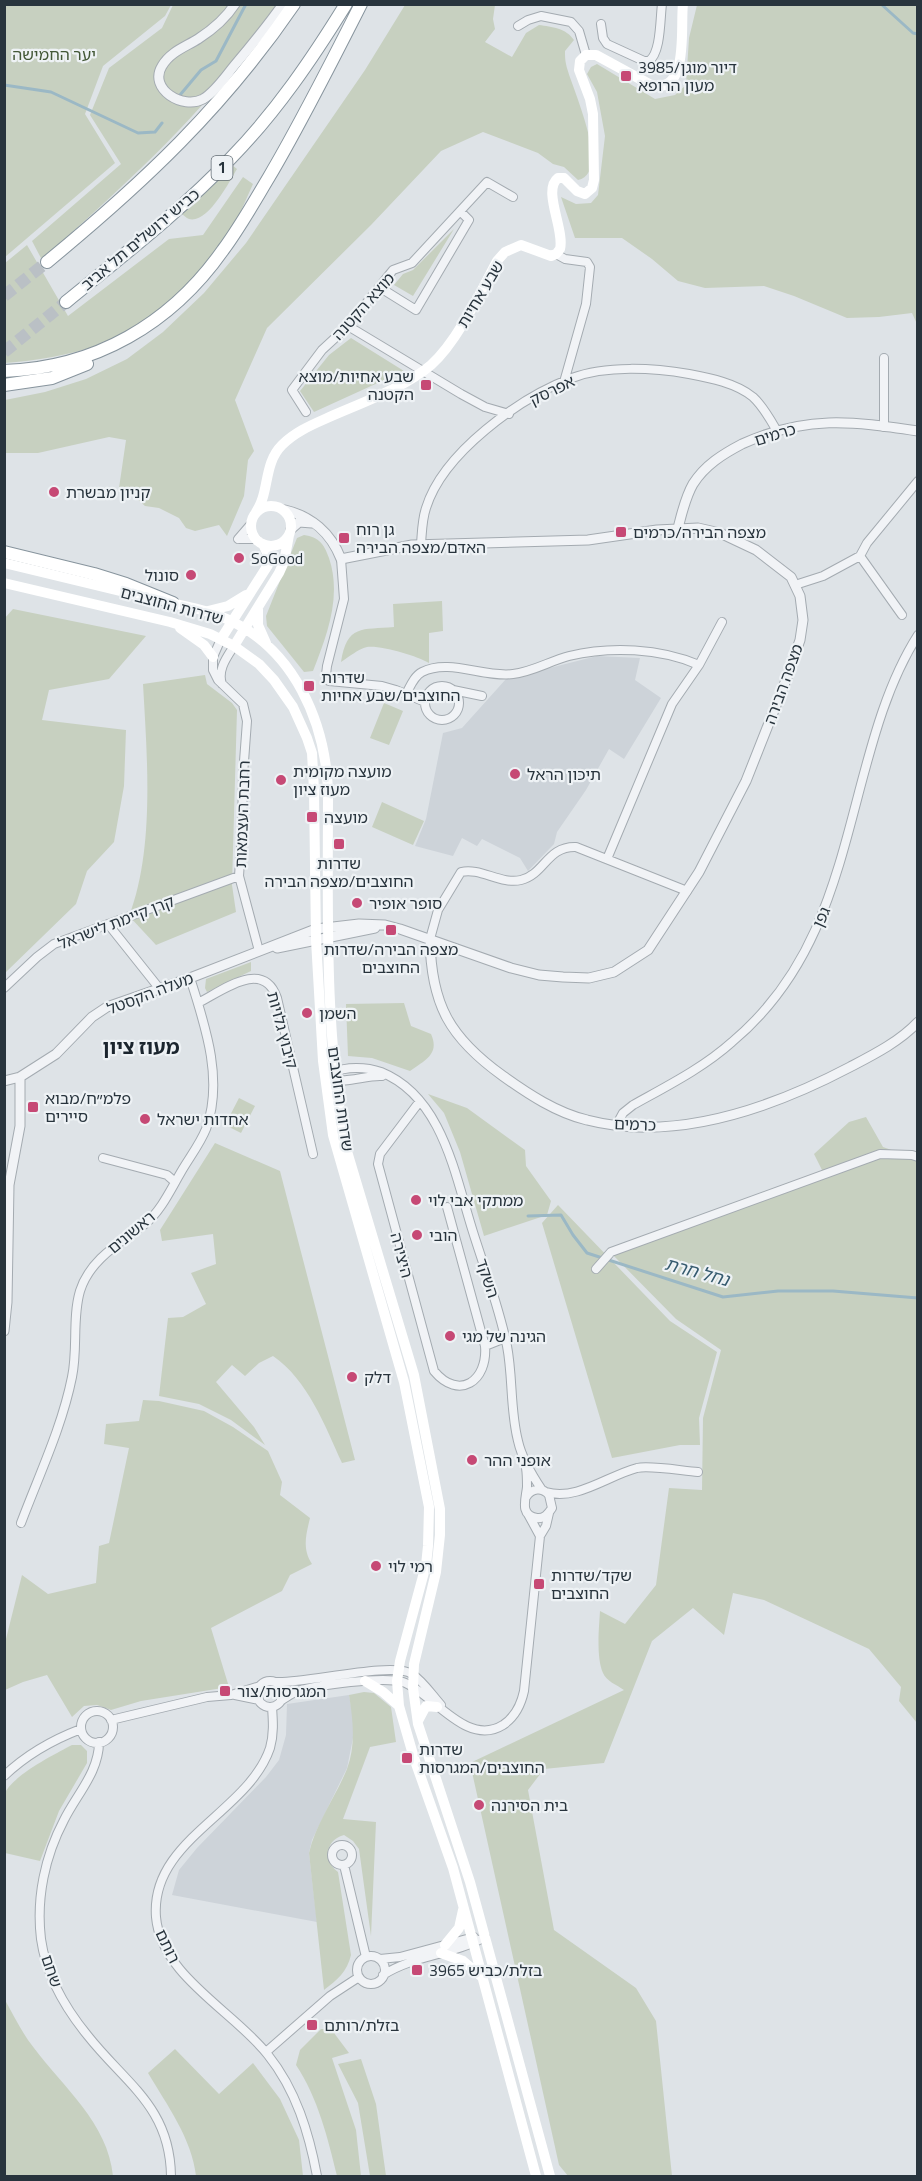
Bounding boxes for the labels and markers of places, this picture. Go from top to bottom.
place label: 3985/דיור מוגן מעון הרופא [638,55,737,97]
marker: 3985/דיור מוגן מעון הרופא [619,69,633,83]
place label: שבע אחיות/מוצא הקטנה [299,364,414,406]
marker: שבע אחיות/מוצא הקטנה [419,378,433,392]
place label: קניון מבשרת [66,480,150,504]
marker: קניון מבשרת [47,485,61,499]
place label: גן רוח האדם/מצפה הבירה [356,517,486,559]
place label: מצפה הבירה/כרמים [633,520,766,544]
marker: מצפה הבירה/כרמים [614,525,628,539]
marker: גן רוח האדם/מצפה הבירה [337,531,351,545]
place label: SoGood [251,546,303,570]
marker: SoGood [232,551,246,565]
place label: סונול [145,563,179,587]
marker: סונול [184,568,198,582]
place label: שדרות החוצבים/שבע אחיות [321,665,461,707]
marker: שדרות החוצבים/שבע אחיות [302,679,316,693]
place label: מועצה מקומית מעוז ציון [293,759,392,801]
place label: תיכון הראל [527,762,601,786]
marker: תיכון הראל [508,767,522,781]
marker: מועצה מקומית מעוז ציון [274,773,288,787]
place label: מועצה [324,805,368,829]
marker: מועצה [305,810,319,824]
marker: שדרות החוצבים/מצפה הבירה [332,837,346,851]
place label: שדרות החוצבים/מצפה הבירה [264,851,414,893]
place label: סופר אופיר [369,891,442,915]
marker: סופר אופיר [350,896,364,910]
marker: מצפה הבירה/שדרות החוצבים [384,923,398,937]
place label: מצפה הבירה/שדרות החוצבים [324,937,458,979]
place label: השמן [319,1001,357,1025]
marker: השמן [300,1006,314,1020]
place label: פלמ״ח/מבוא סיירים [45,1086,131,1128]
marker: פלמ״ח/מבוא סיירים [26,1100,40,1114]
place label: אחדות ישראל [157,1107,249,1131]
marker: אחדות ישראל [138,1112,152,1126]
place label: ממתקי אבי לוי [428,1188,523,1212]
marker: ממתקי אבי לוי [409,1193,423,1207]
place label: הובי [429,1223,458,1247]
marker: הובי [410,1228,424,1242]
place label: הגינה של מגי [462,1324,546,1348]
marker: הגינה של מגי [443,1329,457,1343]
place label: דלק [364,1365,391,1389]
marker: דלק [345,1370,359,1384]
place label: אופני ההר [484,1448,551,1472]
marker: אופני ההר [465,1453,479,1467]
place label: רמי לוי [388,1554,433,1578]
marker: רמי לוי [369,1559,383,1573]
place label: שקד/שדרות החוצבים [551,1563,632,1605]
marker: שקד/שדרות החוצבים [532,1577,546,1591]
place label: המגרסות/צור [237,1679,326,1703]
marker: המגרסות/צור [218,1684,232,1698]
place label: שדרות החוצבים/המגרסות [419,1737,545,1779]
marker: שדרות החוצבים/המגרסות [400,1751,414,1765]
place label: בית הסירנה [491,1793,568,1817]
marker: בית הסירנה [472,1798,486,1812]
place label: בזלת/כביש 3965 [429,1958,542,1982]
marker: בזלת/כביש 3965 [410,1963,424,1977]
place label: בזלת/רותם [324,2013,399,2037]
marker: בזלת/רותם [305,2018,319,2032]

